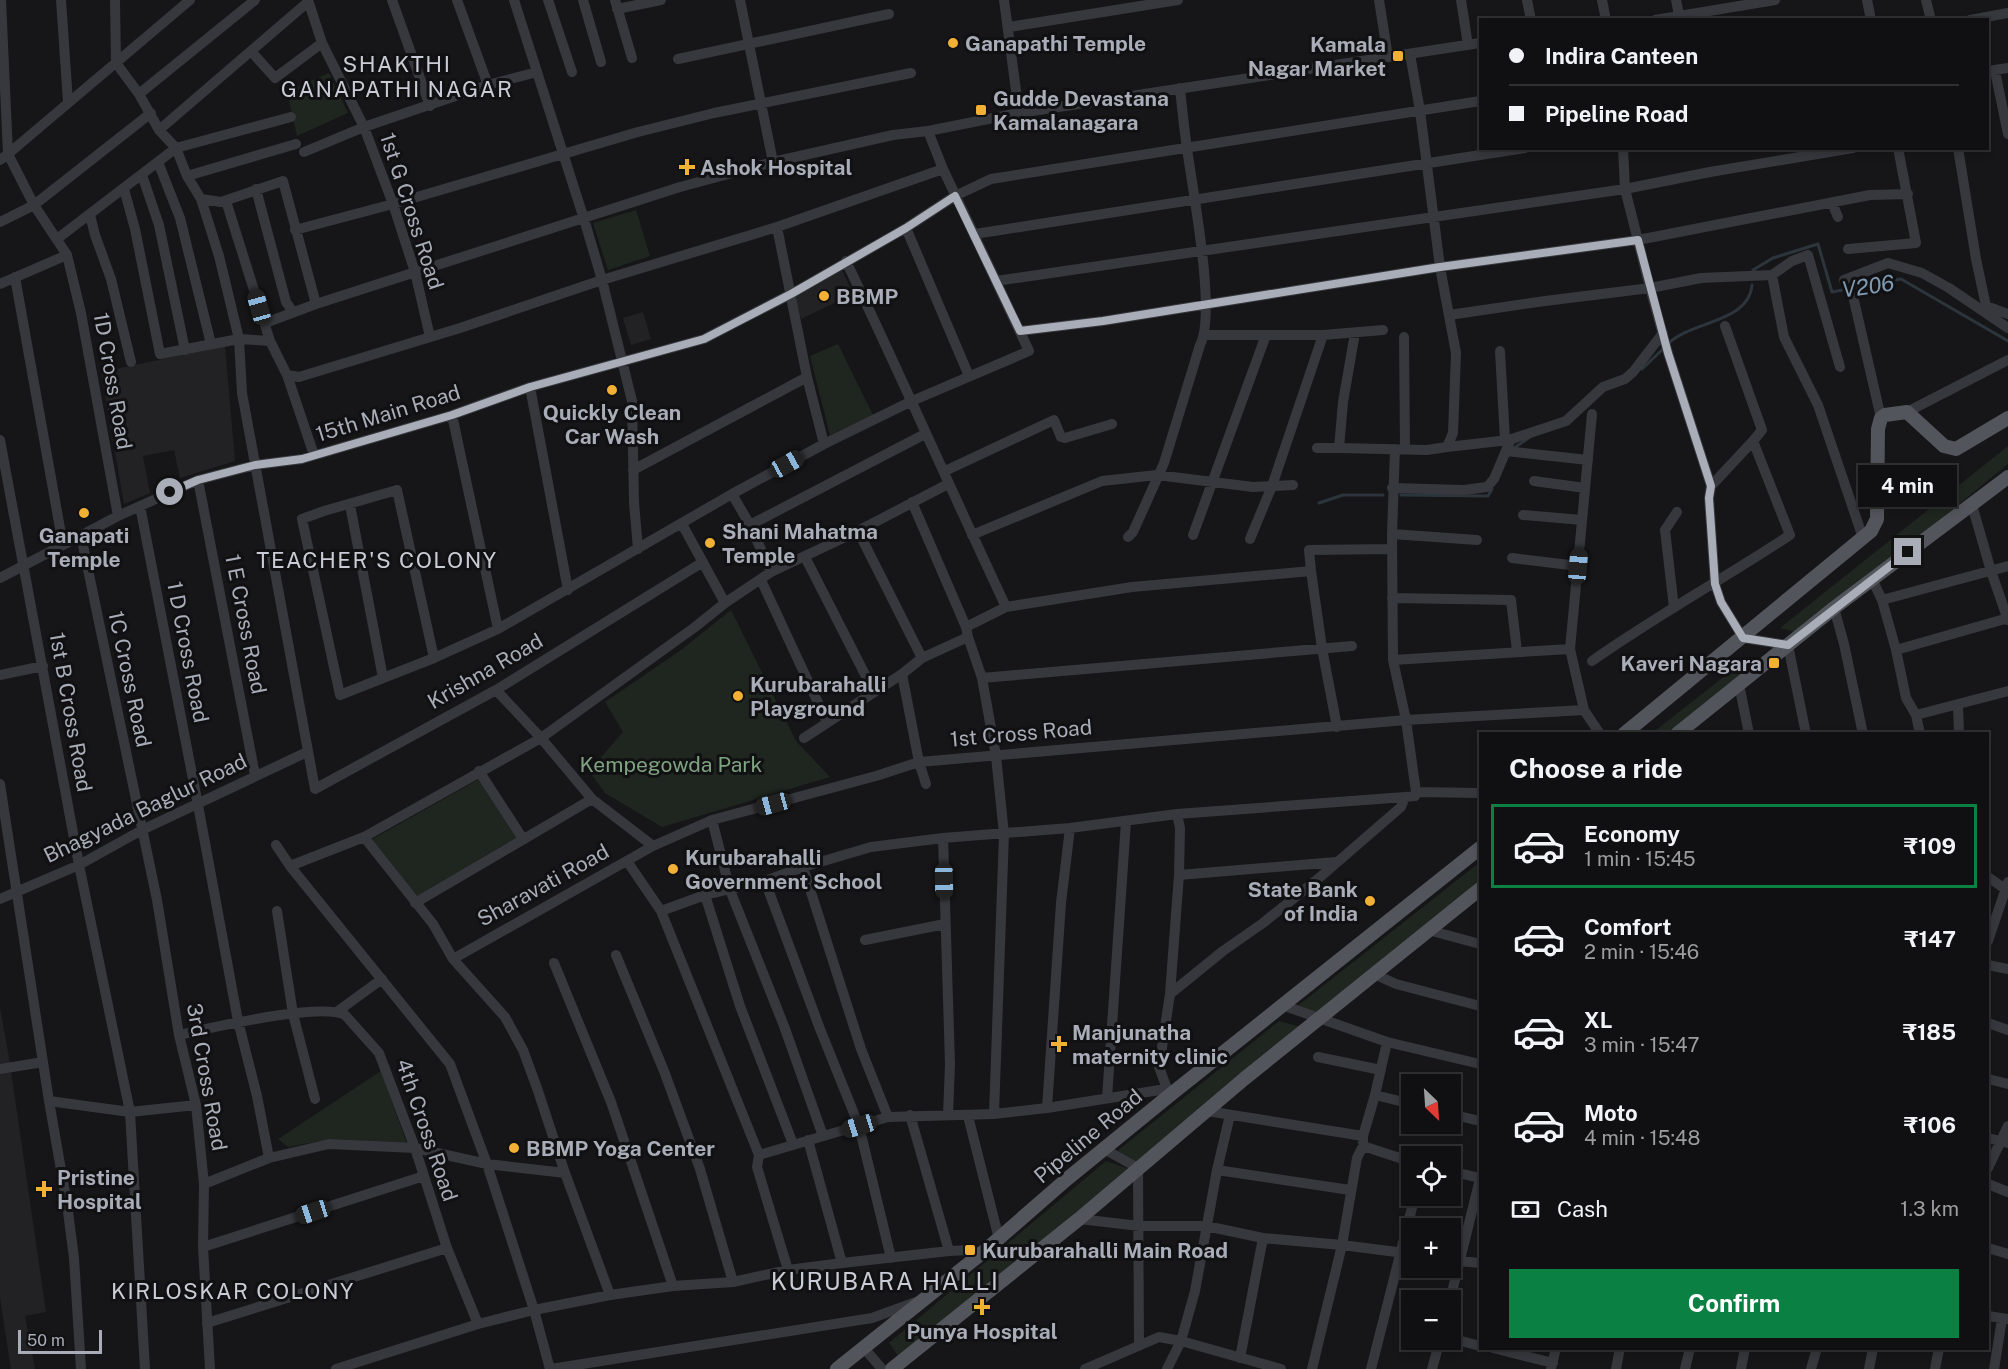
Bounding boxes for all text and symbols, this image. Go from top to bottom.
place label: Ganapathi Temple [965,31,1146,56]
place label: Kamala Nagar Market [1248,32,1386,81]
marker: Ganapathi Temple [946,36,960,50]
text: Indira Canteen [1545,43,1698,69]
marker: Kamala Nagar Market [1391,49,1405,63]
district label: SHAKTHI GANAPATHI NAGAR [281,51,513,102]
place label: Gudde Devastana Kamalanagara [993,86,1169,135]
text: Pipeline Road [1545,101,1688,127]
marker: Gudde Devastana Kamalanagara [974,103,988,117]
street label: 1st G Cross Road [375,130,449,292]
place label: Ashok Hospital [700,155,852,180]
marker: Ashok Hospital [678,158,696,176]
water label: V206 [1840,269,1896,303]
place label: BBMP [836,284,899,309]
car [245,287,273,327]
marker: BBMP [817,289,831,303]
street label: 1D Cross Road [89,311,137,451]
street label: 15th Main Road [313,379,463,447]
marker: Quickly Clean Car Wash [605,383,619,397]
place label: Quickly Clean Car Wash [543,400,681,449]
car [767,447,807,481]
callout: 4 min [1858,465,1958,507]
text: 4 min [1881,474,1934,498]
route start [156,478,183,505]
marker: Ganapati Temple [77,506,91,520]
place label: Shani Mahatma Temple [722,519,878,568]
place label: Ganapati Temple [39,523,129,572]
marker: Shani Mahatma Temple [703,536,717,550]
route end [1894,538,1921,565]
district label: TEACHER'S COLONY [256,547,498,573]
car [1567,547,1589,585]
street label: 1 E Cross Road [220,552,272,696]
street label: 1 D Cross Road [162,579,214,725]
street label: 1C Cross Road [103,609,157,749]
street label: Krishna Road [423,628,547,714]
street label: 1st B Cross Road [45,630,97,794]
place label: Kaveri Nagara [1621,651,1762,676]
marker: Kaveri Nagara [1767,656,1781,670]
place label: Kurubarahalli Playground [750,672,886,721]
marker: Kurubarahalli Playground [731,689,745,703]
street label: 1st Cross Road [949,714,1093,752]
street label: Bhagyada Baglur Road [39,748,251,868]
park label: Kempegowda Park [580,752,763,777]
text: Choose a ride [1509,752,1683,784]
car [753,791,793,817]
icon: car [1512,819,1566,873]
text: Economy [1584,821,1680,847]
text: ₹109 [1904,833,1956,859]
street label: Sharavati Road [473,839,613,931]
place label: Kurubarahalli Government School [685,845,882,894]
text: 1 min · 15:45 [1584,847,1696,871]
marker: Kurubarahalli Government School [666,862,680,876]
car [935,863,953,899]
place label: State Bank of India [1247,877,1358,926]
marker: State Bank of India [1363,894,1377,908]
icon: car [1512,912,1566,966]
text: Comfort [1584,914,1671,940]
text: ₹147 [1904,926,1956,952]
text: 2 min · 15:46 [1584,940,1699,964]
street label: 3rd Cross Road [182,1001,232,1153]
icon: car [1512,1005,1566,1059]
text: XL [1584,1007,1612,1033]
text: ₹185 [1903,1019,1956,1045]
place label: Manjunatha maternity clinic [1072,1020,1228,1069]
text: 3 min · 15:47 [1584,1033,1699,1057]
marker: Manjunatha maternity clinic [1050,1035,1068,1053]
street label: 4th Cross Road [391,1056,463,1204]
north arrow [1401,1074,1461,1134]
map controls [1401,1074,1461,1350]
street label: Pipeline Road [1029,1084,1147,1188]
icon: car [1512,1098,1566,1152]
text: Moto [1584,1100,1638,1126]
car [839,1112,879,1140]
text: ₹106 [1904,1112,1956,1138]
text: 4 min · 15:48 [1584,1126,1700,1150]
place label: BBMP Yoga Center [526,1136,715,1161]
marker: BBMP Yoga Center [507,1141,521,1155]
button: locate [1401,1146,1461,1206]
place label: Pristine Hospital [57,1165,142,1214]
marker: Pristine Hospital [35,1180,53,1198]
icon: cash [1509,1193,1542,1226]
text: Cash [1557,1196,1608,1222]
text: 1.3 km [1900,1197,1959,1221]
car [293,1198,333,1226]
button: + [1401,1218,1461,1278]
place label: Kurubarahalli Main Road [982,1238,1228,1263]
marker: Kurubarahalli Main Road [963,1243,977,1257]
district label: KURUBARA HALLI [771,1267,999,1295]
button: Confirm [1509,1269,1959,1338]
district label: KIRLOSKAR COLONY [111,1278,355,1304]
button: − [1401,1290,1461,1350]
marker: Punya Hospital [973,1298,991,1316]
place label: Punya Hospital [906,1319,1058,1344]
scale bar [18,1327,102,1354]
text: 50 m [27,1331,65,1350]

